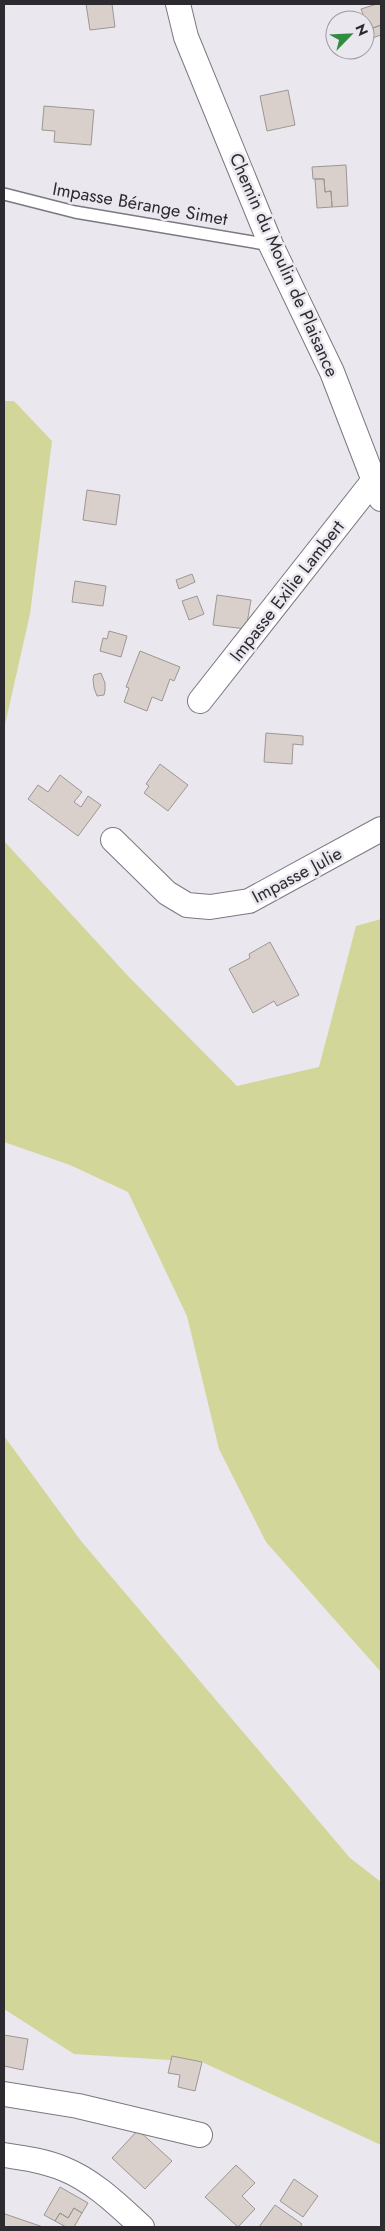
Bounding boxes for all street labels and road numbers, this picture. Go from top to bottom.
street label: Chemin du Moulin de Plaisance [223,149,345,381]
street label: Impasse Bérange Simet [50,176,230,232]
street label: Impasse Exilie Lambert [224,514,351,667]
street label: Impasse Julie [247,840,347,910]

